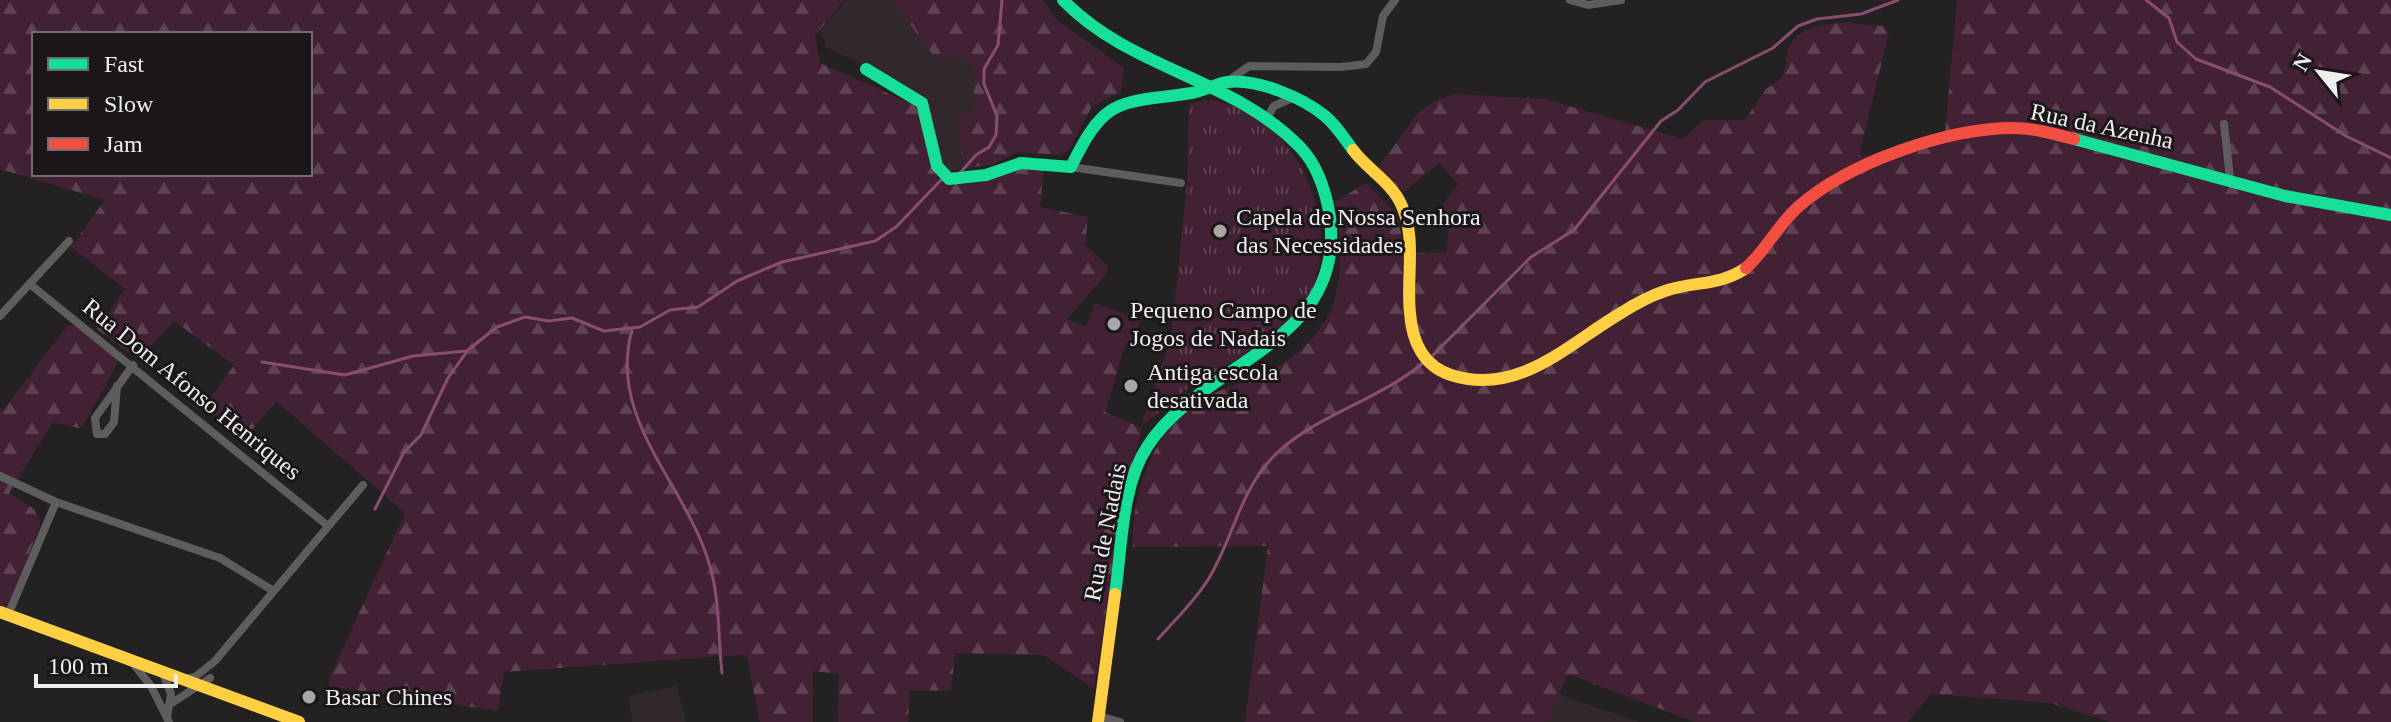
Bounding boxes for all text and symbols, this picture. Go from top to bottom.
legend [32,32,312,176]
north arrow [2279,32,2359,112]
text: N [2287,49,2317,75]
text: Fast [104,51,144,77]
text: Slow [104,91,154,117]
street label: Rua da Azenha [2028,98,2176,154]
text: Jam [104,131,143,157]
place label: Capela de Nossa Senhora das Necessidades [1236,204,1481,258]
marker: Capela de Nossa Senhora das Necessidades [1211,222,1229,240]
street label: Rua Dom Afonso Henriques [78,293,306,485]
place label: Pequeno Campo de Jogos de Nadais [1130,297,1317,351]
marker: Pequeno Campo de Jogos de Nadais [1105,315,1123,333]
place label: Antiga escola desativada [1147,359,1279,413]
marker: Antiga escola desativada [1122,377,1140,395]
street label: Rua de Nadais [1079,461,1131,603]
scale bar [36,638,176,688]
text: 100 m [48,653,109,679]
place label: Basar Chines [325,684,452,710]
marker: Basar Chines [300,688,318,706]

